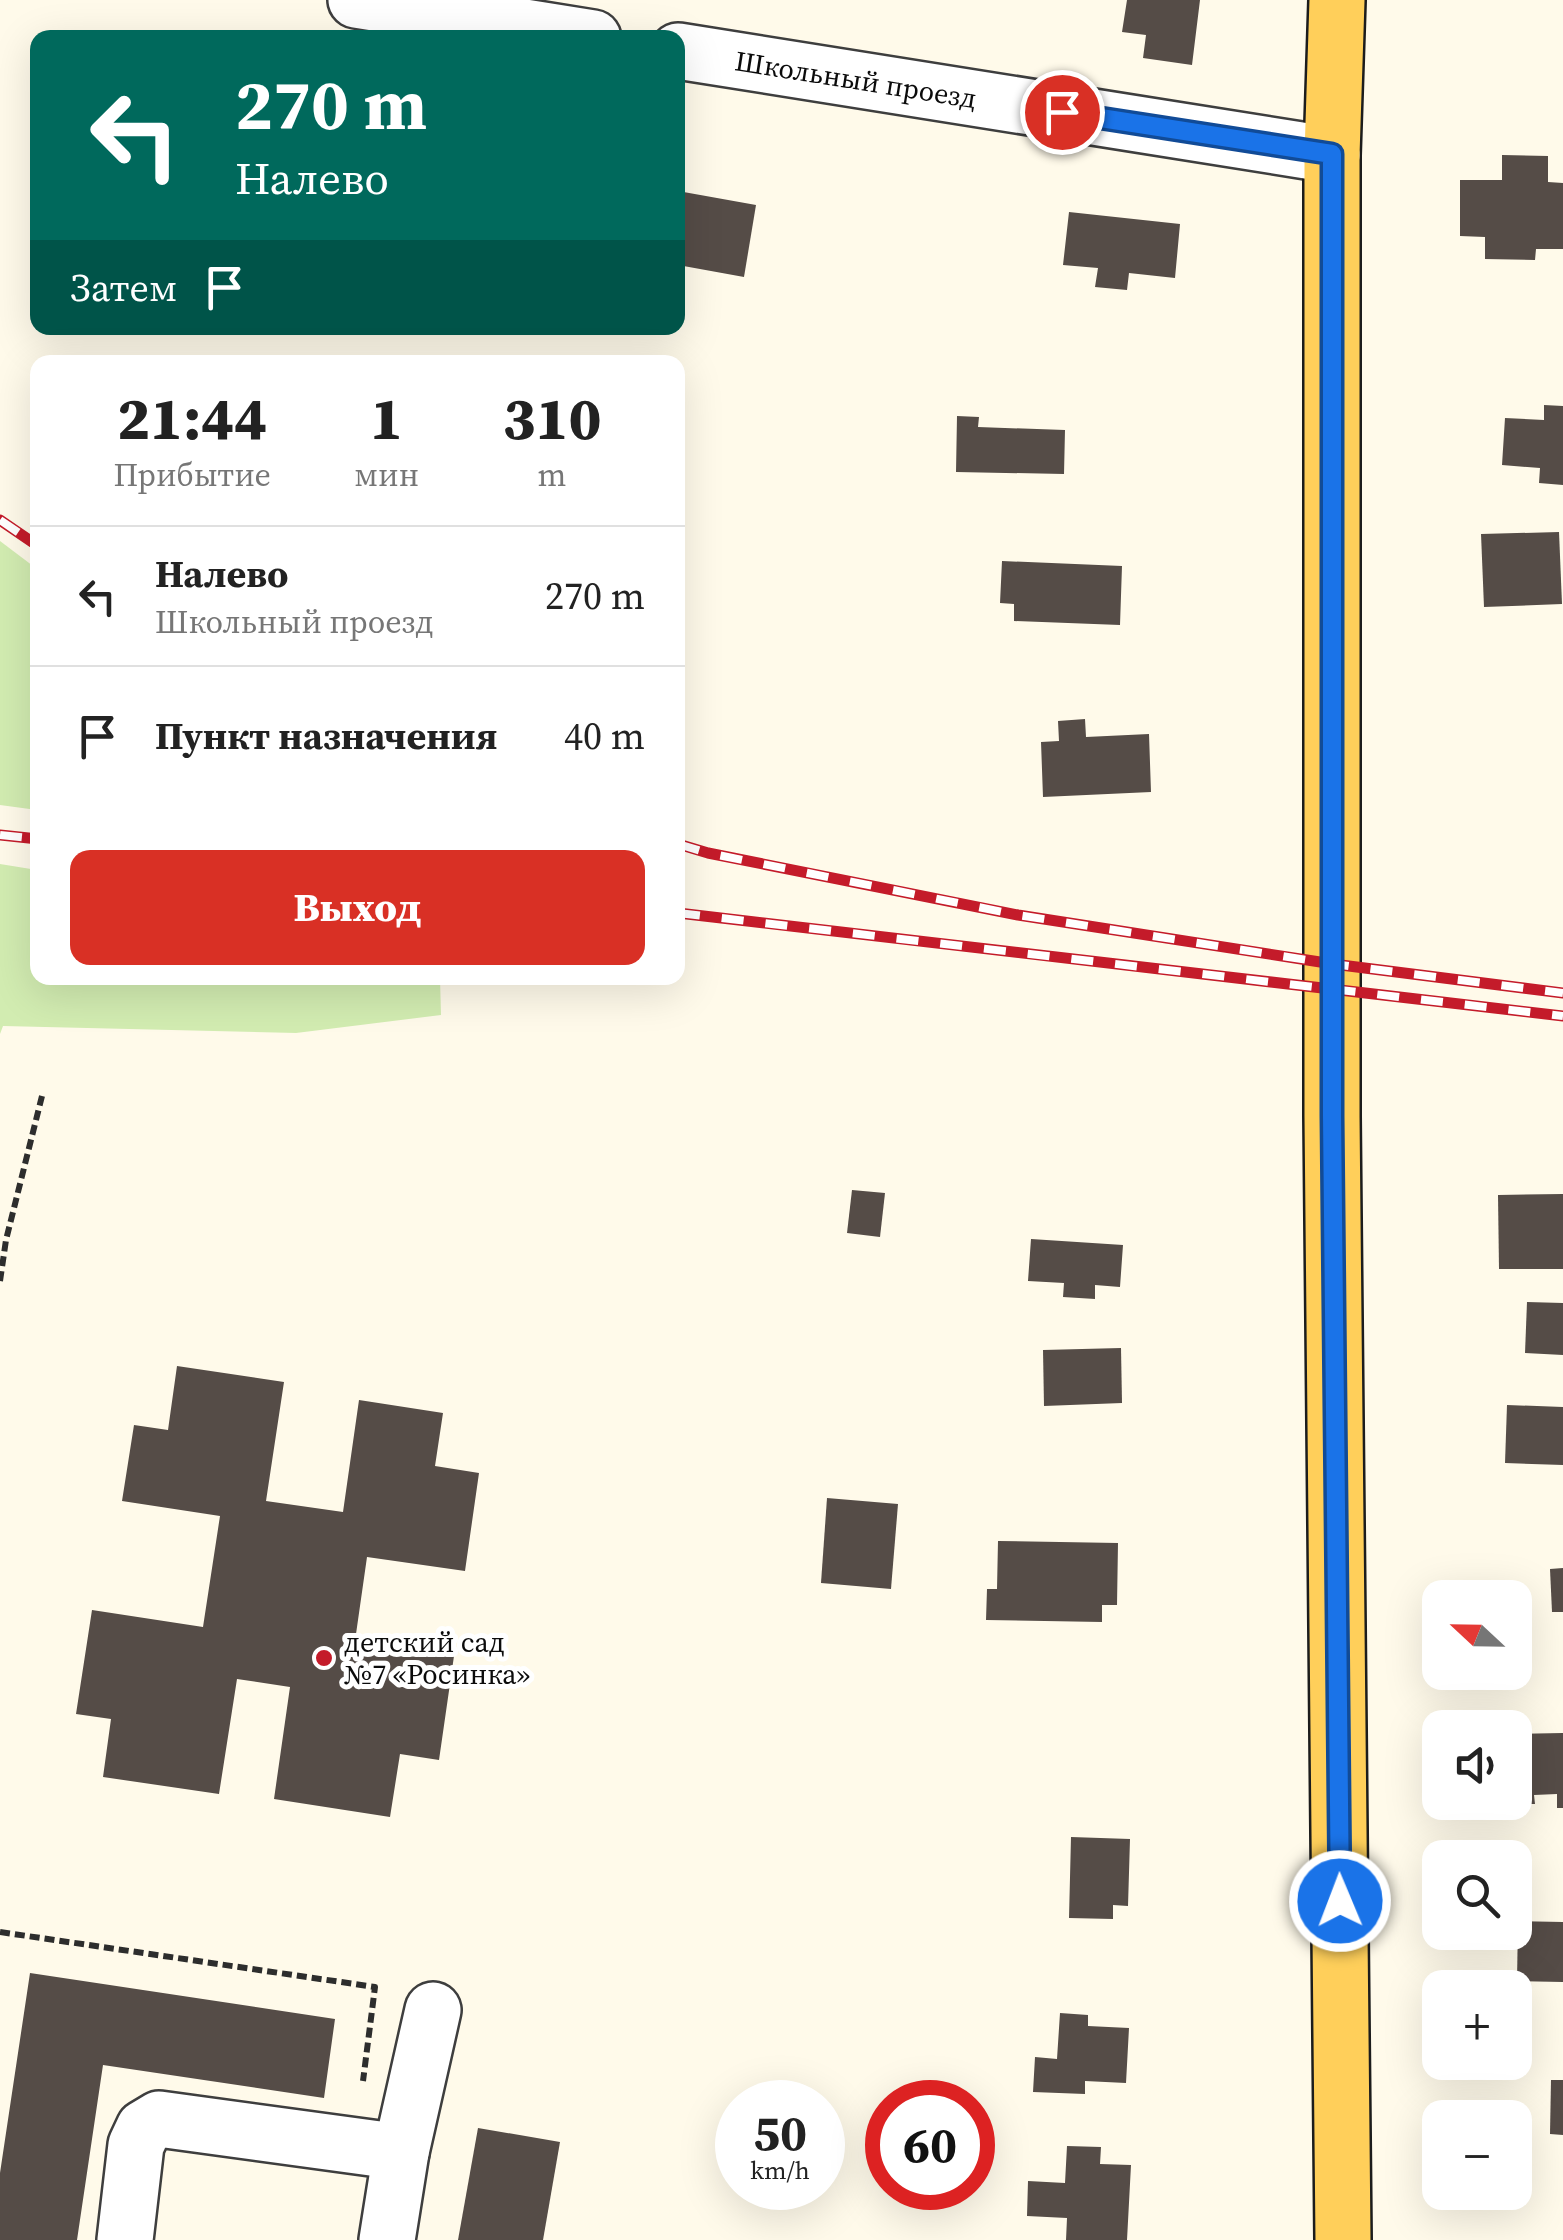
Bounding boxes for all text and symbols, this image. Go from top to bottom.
street label: Школьный проезд [732,41,979,117]
text: 270 m [235,56,427,152]
icon: left [70,70,200,200]
pin [1020,70,1105,155]
icon: arrive [1035,85,1090,140]
text: Налево [235,147,389,209]
icon: arrive [197,260,252,315]
text: Затем [70,262,177,314]
text: 21:44 [117,377,267,459]
text: 1 [370,377,403,459]
text: 310 [502,377,602,459]
text: Прибытие [113,453,271,497]
text: мин [354,453,419,497]
text: m [538,453,566,497]
text: Налево [155,548,289,600]
icon: left [70,569,125,624]
text: 270 m [545,570,645,622]
text: Школьный проезд [155,600,434,644]
icon: arrive [70,709,125,764]
text: Пункт назначения [155,710,497,762]
text: 40 m [564,710,645,762]
button: Выход [70,850,645,965]
north arrow [1422,1580,1532,1690]
map controls [1422,1580,1532,2210]
place label: детский сад №7 «Росинка» [344,1623,530,1693]
marker: детский сад №7 «Росинка» [313,1647,335,1669]
button: sound [1422,1710,1532,1820]
button: search [1422,1840,1532,1950]
position arrow [1288,1849,1392,1953]
button: + [1422,1970,1532,2080]
speed limit sign: 60 [865,2080,995,2210]
text: 50 [753,2098,807,2167]
button: − [1422,2100,1532,2210]
text: km/h [750,2153,810,2187]

